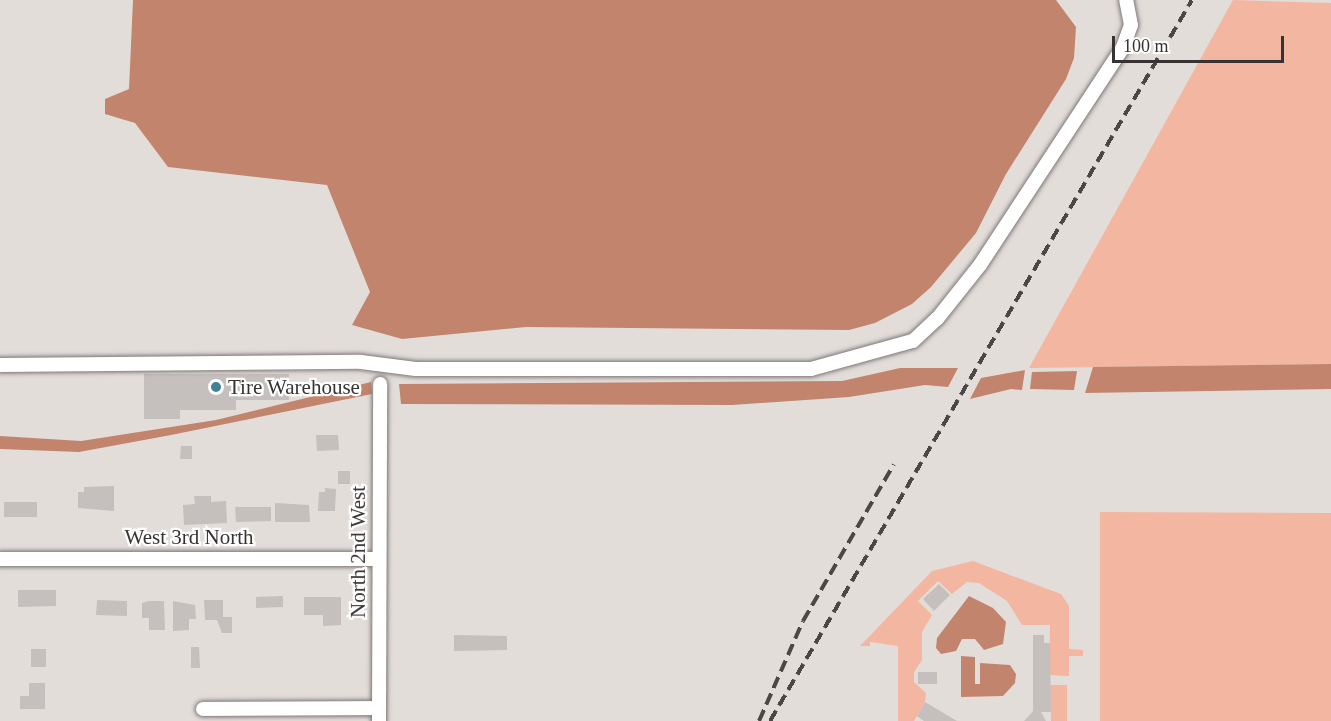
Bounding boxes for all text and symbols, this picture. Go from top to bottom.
scale bar [1115,24,1288,62]
text: 100 m [1123,36,1169,56]
place label: Tire Warehouse [228,374,360,400]
marker: Tire Warehouse [209,380,223,394]
street label: North 2nd West [345,486,371,618]
street label: West 3rd North [125,524,253,550]

